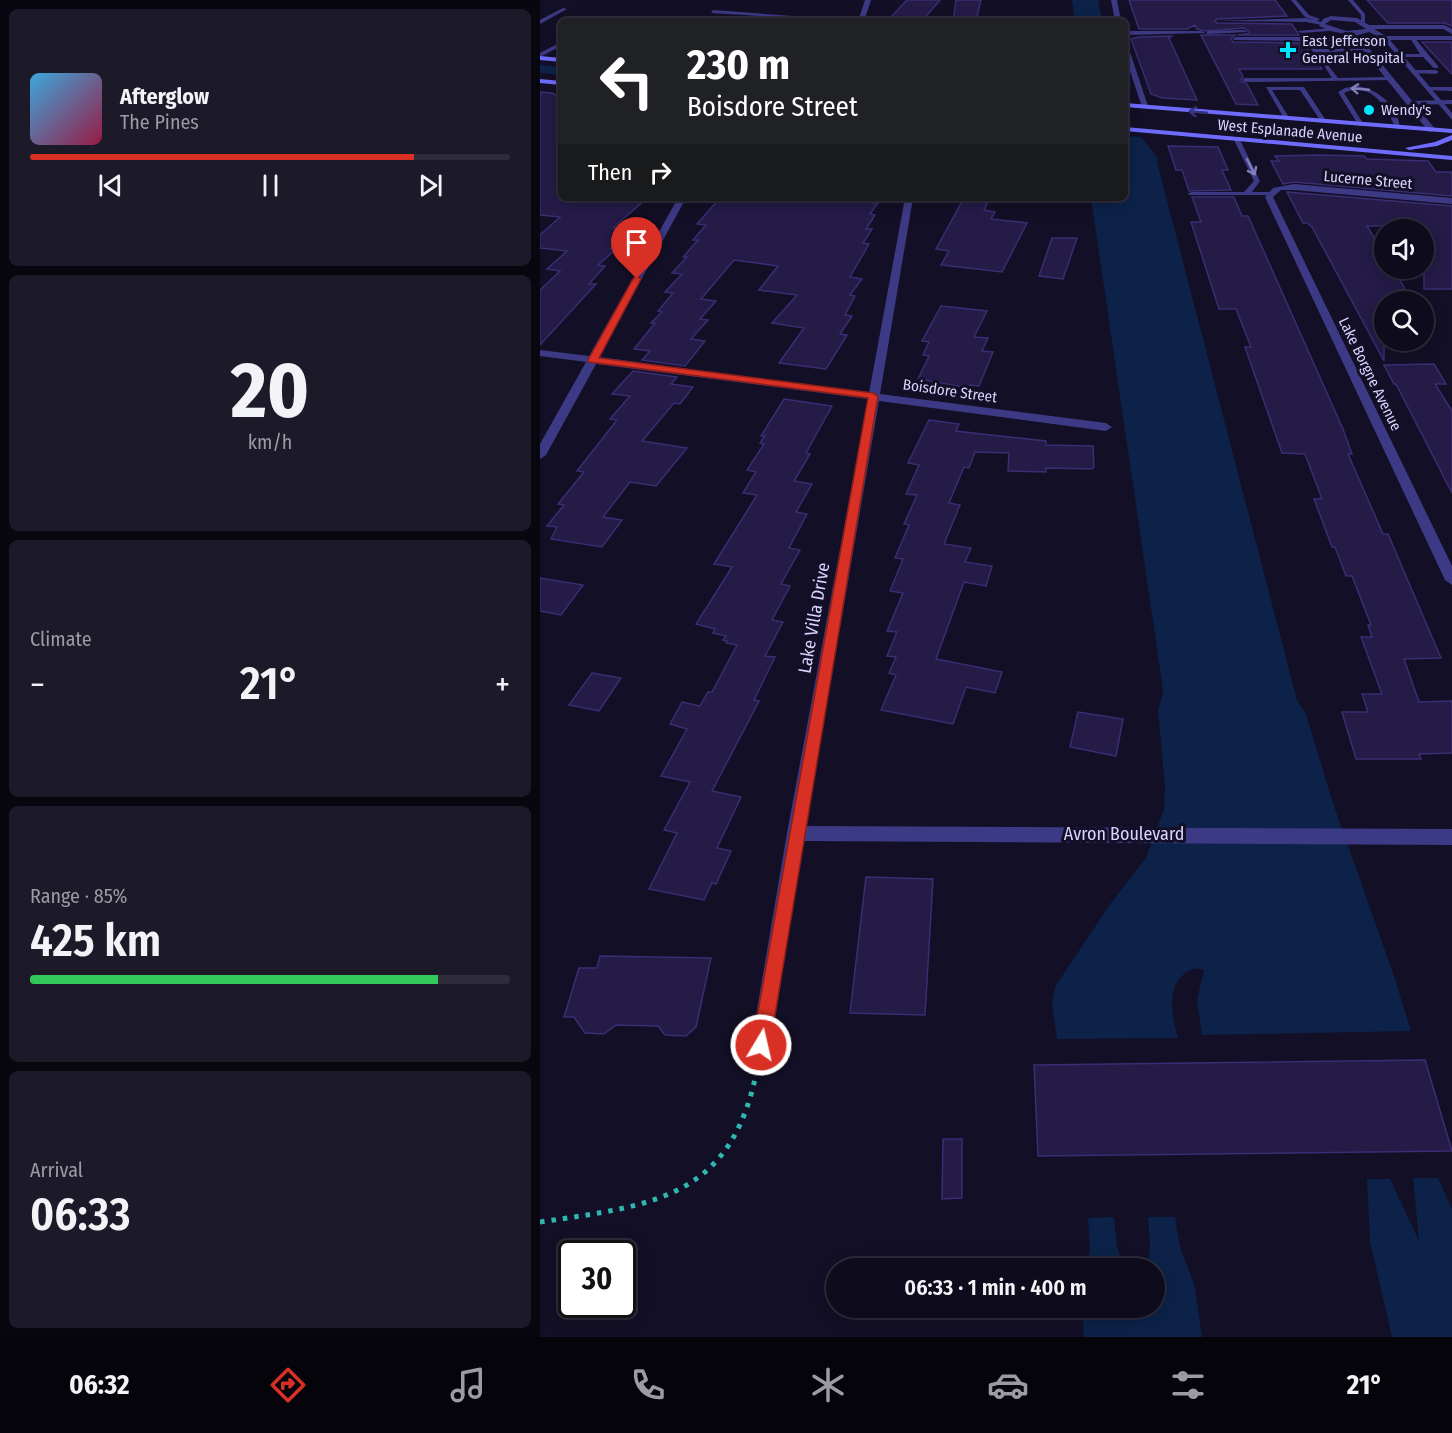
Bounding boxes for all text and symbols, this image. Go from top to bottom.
place label: East Jefferson General Hospital [1302,32,1404,67]
text: 230 m [687,40,790,90]
marker: East Jefferson General Hospital [1279,41,1297,59]
icon: left [588,42,666,120]
text: Afterglow [120,83,209,110]
one-way arrow [1351,83,1371,94]
text: Boisdore Street [687,91,858,123]
place label: Wendy's [1381,101,1431,119]
marker: Wendy's [1362,103,1376,117]
one-way arrow [1188,106,1208,117]
text: The Pines [120,110,199,134]
street label: West Esplanade Avenue [1217,116,1363,146]
icon: right [644,156,677,189]
one-way arrow [1245,158,1257,176]
text: Then [588,159,632,186]
street label: Lucerne Street [1323,167,1413,193]
icon: previous [94,169,127,202]
icon: pause [254,169,287,202]
icon: next [414,169,447,202]
pin [611,217,662,279]
map controls [1374,219,1434,351]
button: sound [1374,219,1434,279]
icon: arrive [620,226,653,259]
button: search [1374,291,1434,351]
street label: Lake Borgne Avenue [1335,314,1405,434]
text: 20 [231,344,309,438]
street label: Boisdore Street [902,375,998,407]
text: km/h [248,430,292,454]
street label: Lake Villa Drive [793,561,835,675]
text: Climate [30,627,92,651]
text: 21° [240,657,300,711]
text: − [30,665,45,705]
text: + [495,665,510,705]
street label: Avron Boulevard [1064,823,1184,845]
text: Range · 85% [30,884,127,908]
text: 425 km [30,914,161,968]
position arrow [729,1013,793,1077]
text: Arrival [30,1158,83,1182]
text: 06:33 [30,1188,130,1242]
speed limit sign: 30 [558,1240,636,1318]
text: 06:33 · 1 min · 400 m [904,1274,1087,1301]
icon: directions [267,1364,309,1406]
icon: music [447,1364,489,1406]
icon: phone [627,1364,669,1406]
icon: climate [807,1364,849,1406]
icon: car [987,1364,1029,1406]
icon: filters [1167,1364,1209,1406]
text: 06:32 [69,1369,130,1401]
text: 21° [1347,1369,1383,1401]

